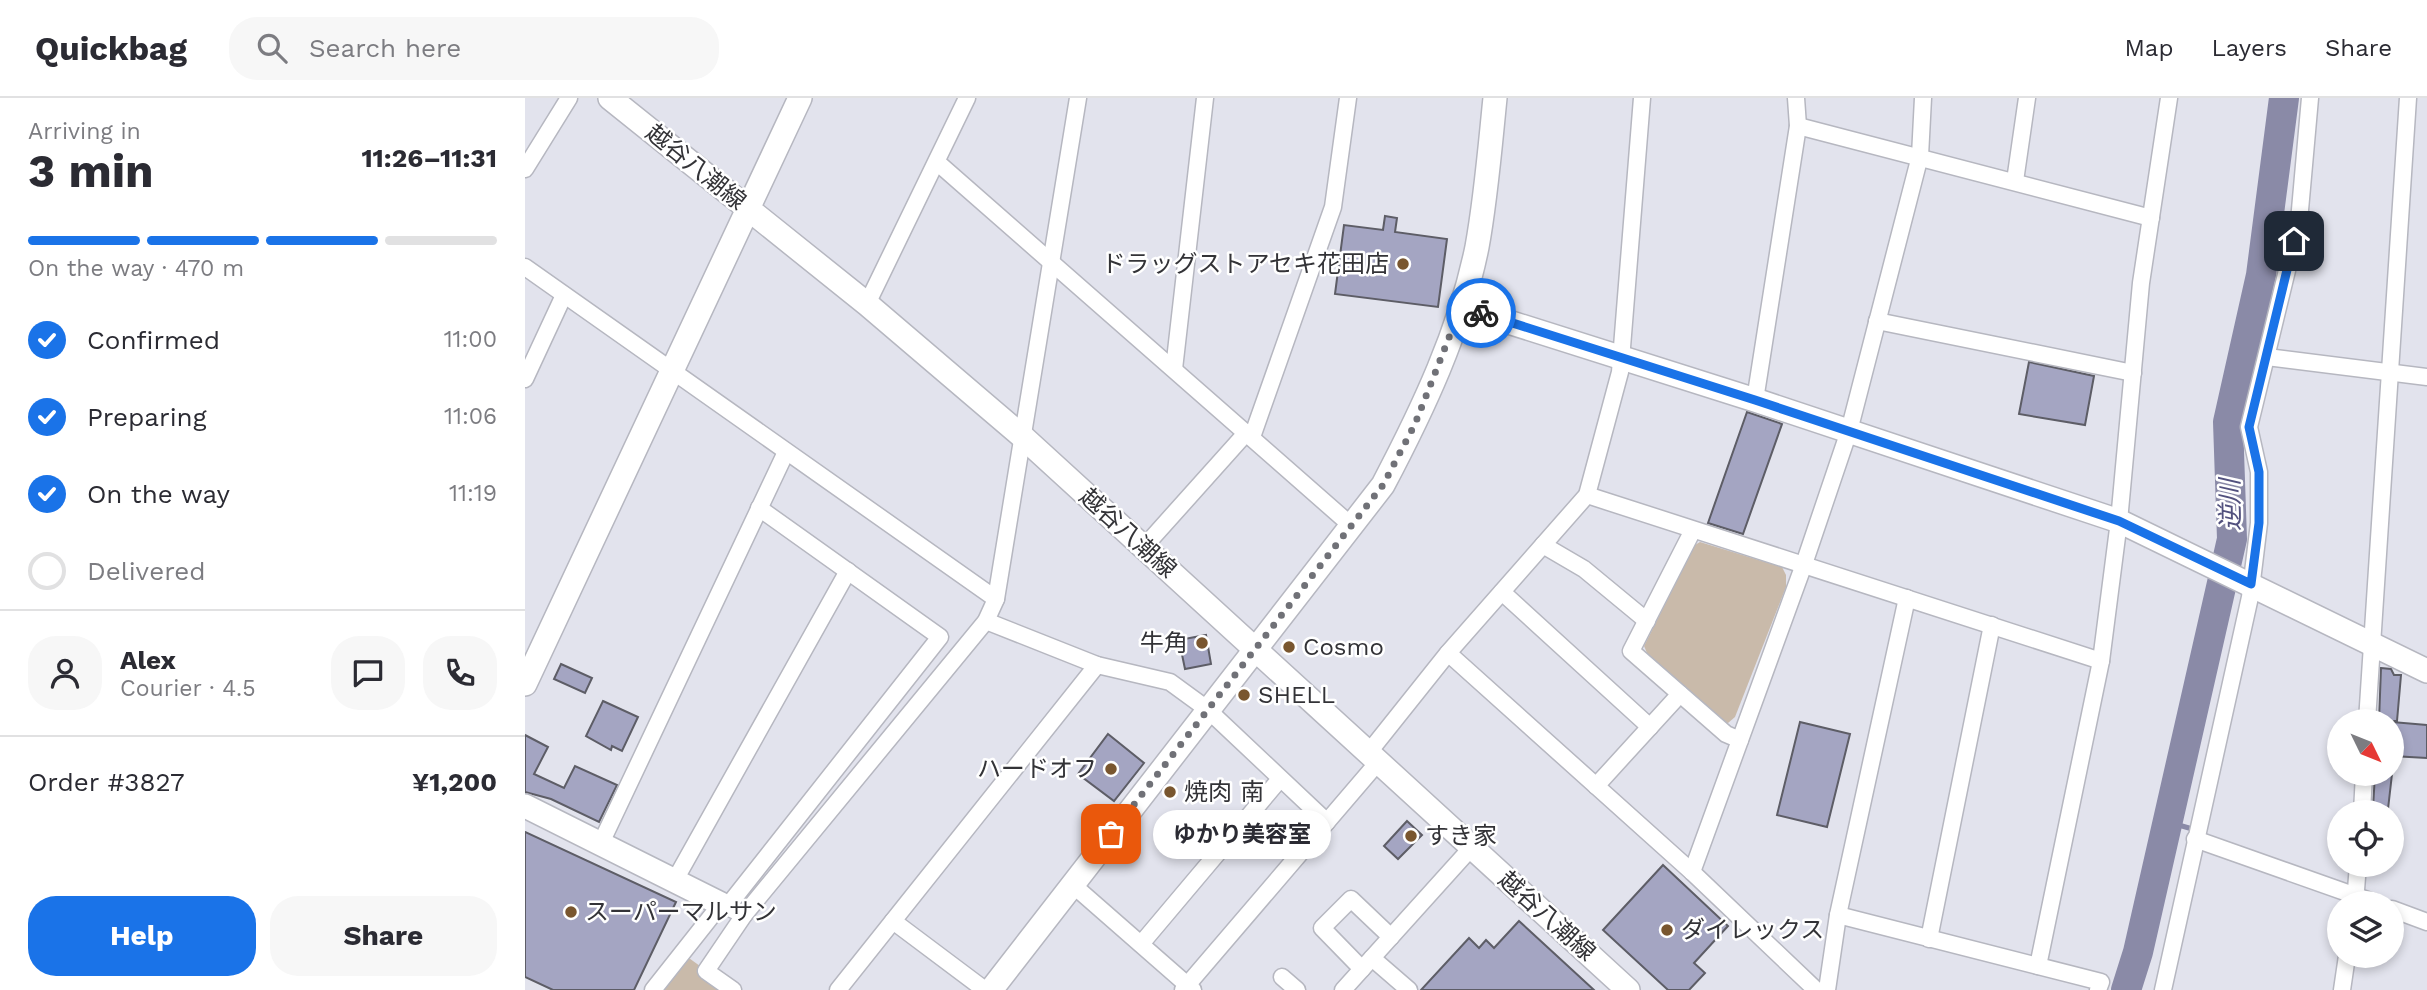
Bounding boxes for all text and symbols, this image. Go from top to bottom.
search box [229,17,719,80]
text: Quickbag [35,29,187,68]
icon: search [253,29,291,67]
text: Search here [309,33,461,63]
text: Map [2125,34,2173,62]
text: Layers [2211,34,2287,62]
text: Share [2325,34,2392,62]
text: Arriving in [28,118,141,145]
street label: 越谷八潮線 [641,118,751,216]
text: 11:26–11:31 [361,143,497,173]
text: 3 min [28,144,154,198]
pin [2264,211,2324,271]
icon: home [2275,222,2313,260]
place label: ドラッグストアセキ花田店 [1101,250,1389,278]
text: On the way · 470 m [28,255,244,282]
marker: ドラッグストアセキ花田店 [1395,256,1411,272]
courier [1446,278,1516,348]
icon: bike [1462,294,1500,332]
icon: check [28,321,66,359]
text: Confirmed [87,325,220,355]
text: 11:00 [444,326,497,353]
icon: check [28,398,66,436]
text: Preparing [87,402,207,432]
text: 11:06 [444,403,497,430]
icon: check [28,475,66,513]
water label: 逆川 [2214,476,2245,531]
text: On the way [87,479,230,509]
text: 11:19 [449,480,497,507]
street label: 越谷八潮線 [1074,482,1182,584]
text: Delivered [87,556,206,586]
place label: 牛角 [1140,629,1188,657]
place label: Cosmo [1303,633,1384,661]
marker: 牛角 [1194,635,1210,651]
button: person [28,636,102,710]
button: chat [331,636,405,710]
button: phone [423,636,497,710]
marker: Cosmo [1281,639,1297,655]
text: Alex [120,645,176,675]
text: Courier · 4.5 [120,675,256,702]
place label: SHELL [1258,681,1335,709]
marker: SHELL [1236,687,1252,703]
north arrow [2327,709,2405,786]
map controls [2327,709,2404,968]
place label: ハードオフ [977,755,1097,783]
marker: ハードオフ [1103,761,1119,777]
text: Order #3827 [28,767,185,797]
text: ¥1,200 [412,767,497,797]
place label: 焼肉 南 [1184,778,1264,806]
marker: 焼肉 南 [1162,784,1178,800]
button: locate [2327,800,2404,877]
pin [1081,804,1141,864]
callout: ゆかり美容室 [1153,810,1331,858]
icon: bag [1092,815,1130,853]
text: ゆかり美容室 [1173,821,1311,848]
place label: すき家 [1425,822,1497,850]
marker: すき家 [1403,828,1419,844]
street label: 越谷八潮線 [1493,865,1601,967]
button: layers [2327,891,2404,968]
button: Help [28,896,256,976]
button: Share [270,896,497,976]
place label: スーパーマルサン [585,898,777,926]
marker: スーパーマルサン [563,904,579,920]
place label: ダイレックス [1681,916,1824,944]
marker: ダイレックス [1659,922,1675,938]

